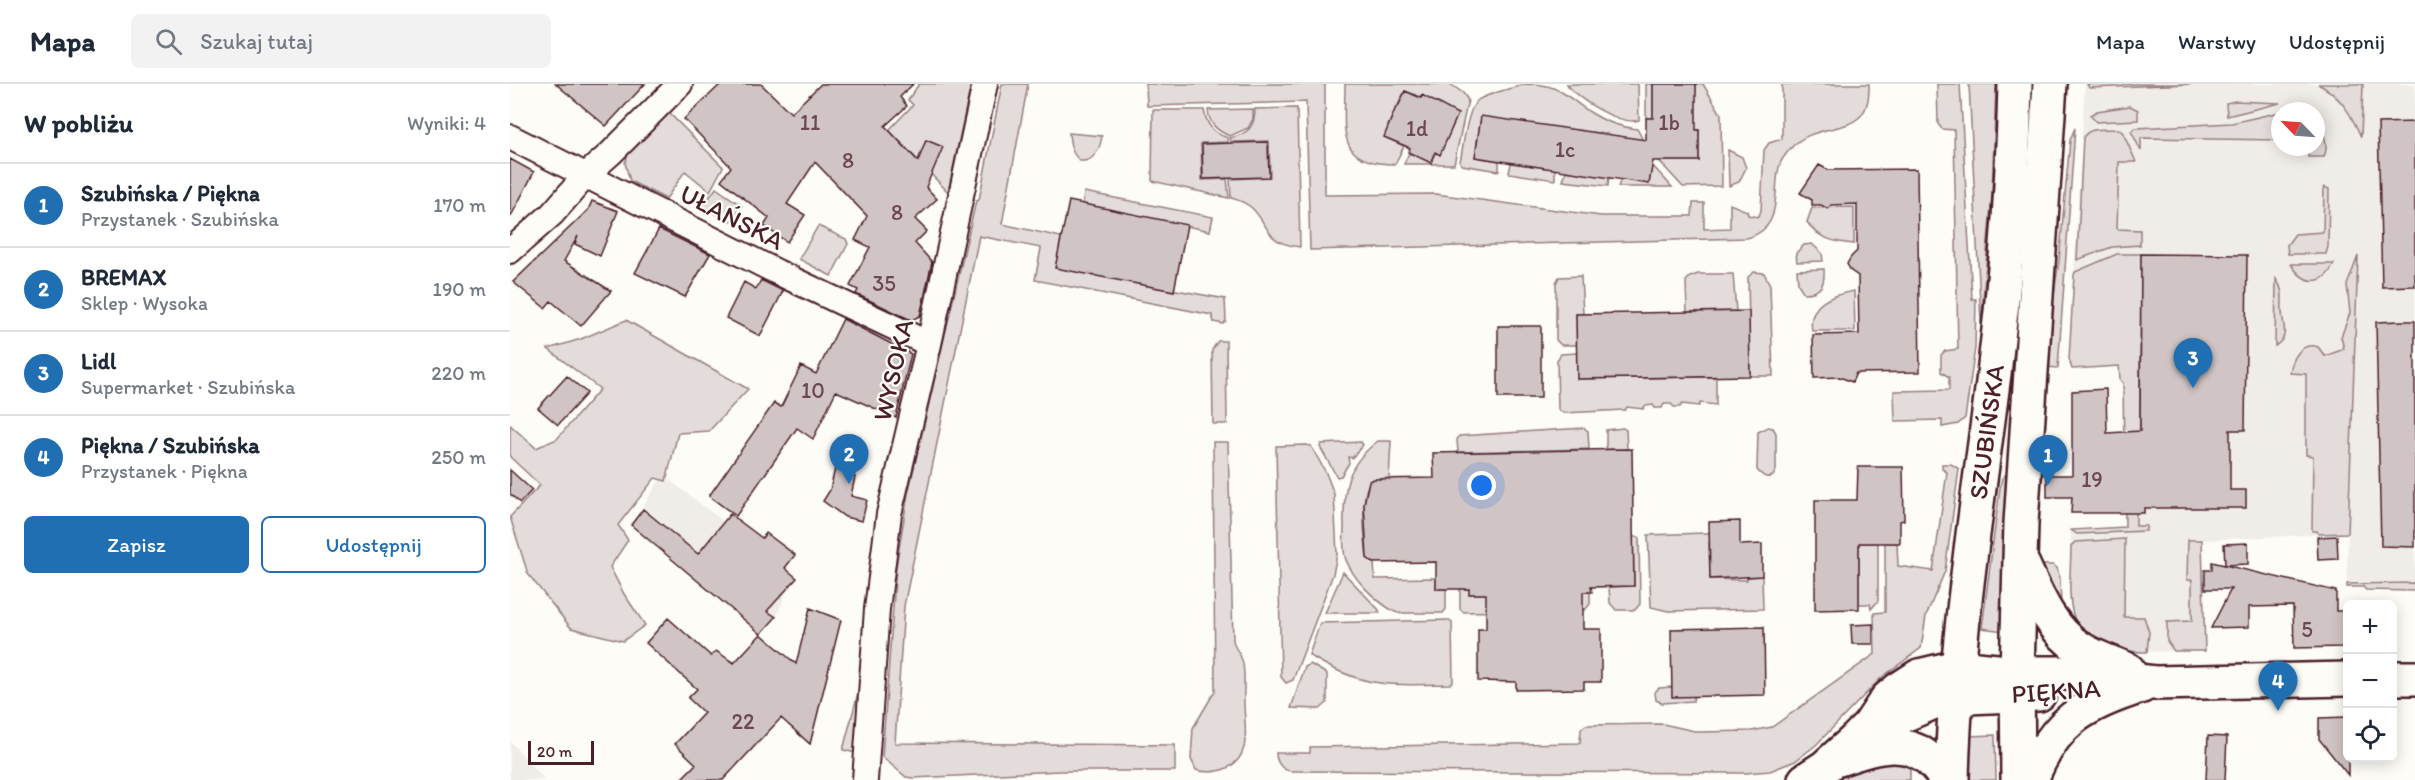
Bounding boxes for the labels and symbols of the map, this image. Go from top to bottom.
north arrow [2271,102,2325,156]
house number: 11 [800,109,820,136]
house number: 1b [1658,109,1680,136]
house number: 1d [1406,115,1428,142]
house number: 1c [1555,136,1575,163]
house number: 8 [842,147,854,174]
street label: UŁAŃSKA [675,177,790,257]
house number: 8 [891,199,903,226]
house number: 35 [872,270,896,297]
street label: WYSOKA [866,316,920,424]
pin: 3 [2174,338,2212,388]
street label: SZUBIŃSKA [1962,362,2011,501]
house number: 10 [801,377,825,404]
pin: 2 [830,434,868,484]
pin: 1 [2028,436,2068,485]
house number: 19 [2081,466,2103,493]
your location [1467,471,1496,500]
house number: 5 [2301,616,2313,643]
pin: 4 [2258,662,2298,711]
street label: PIĘKNA [2010,672,2102,710]
house number: 22 [731,708,755,735]
scale bar [528,738,594,766]

